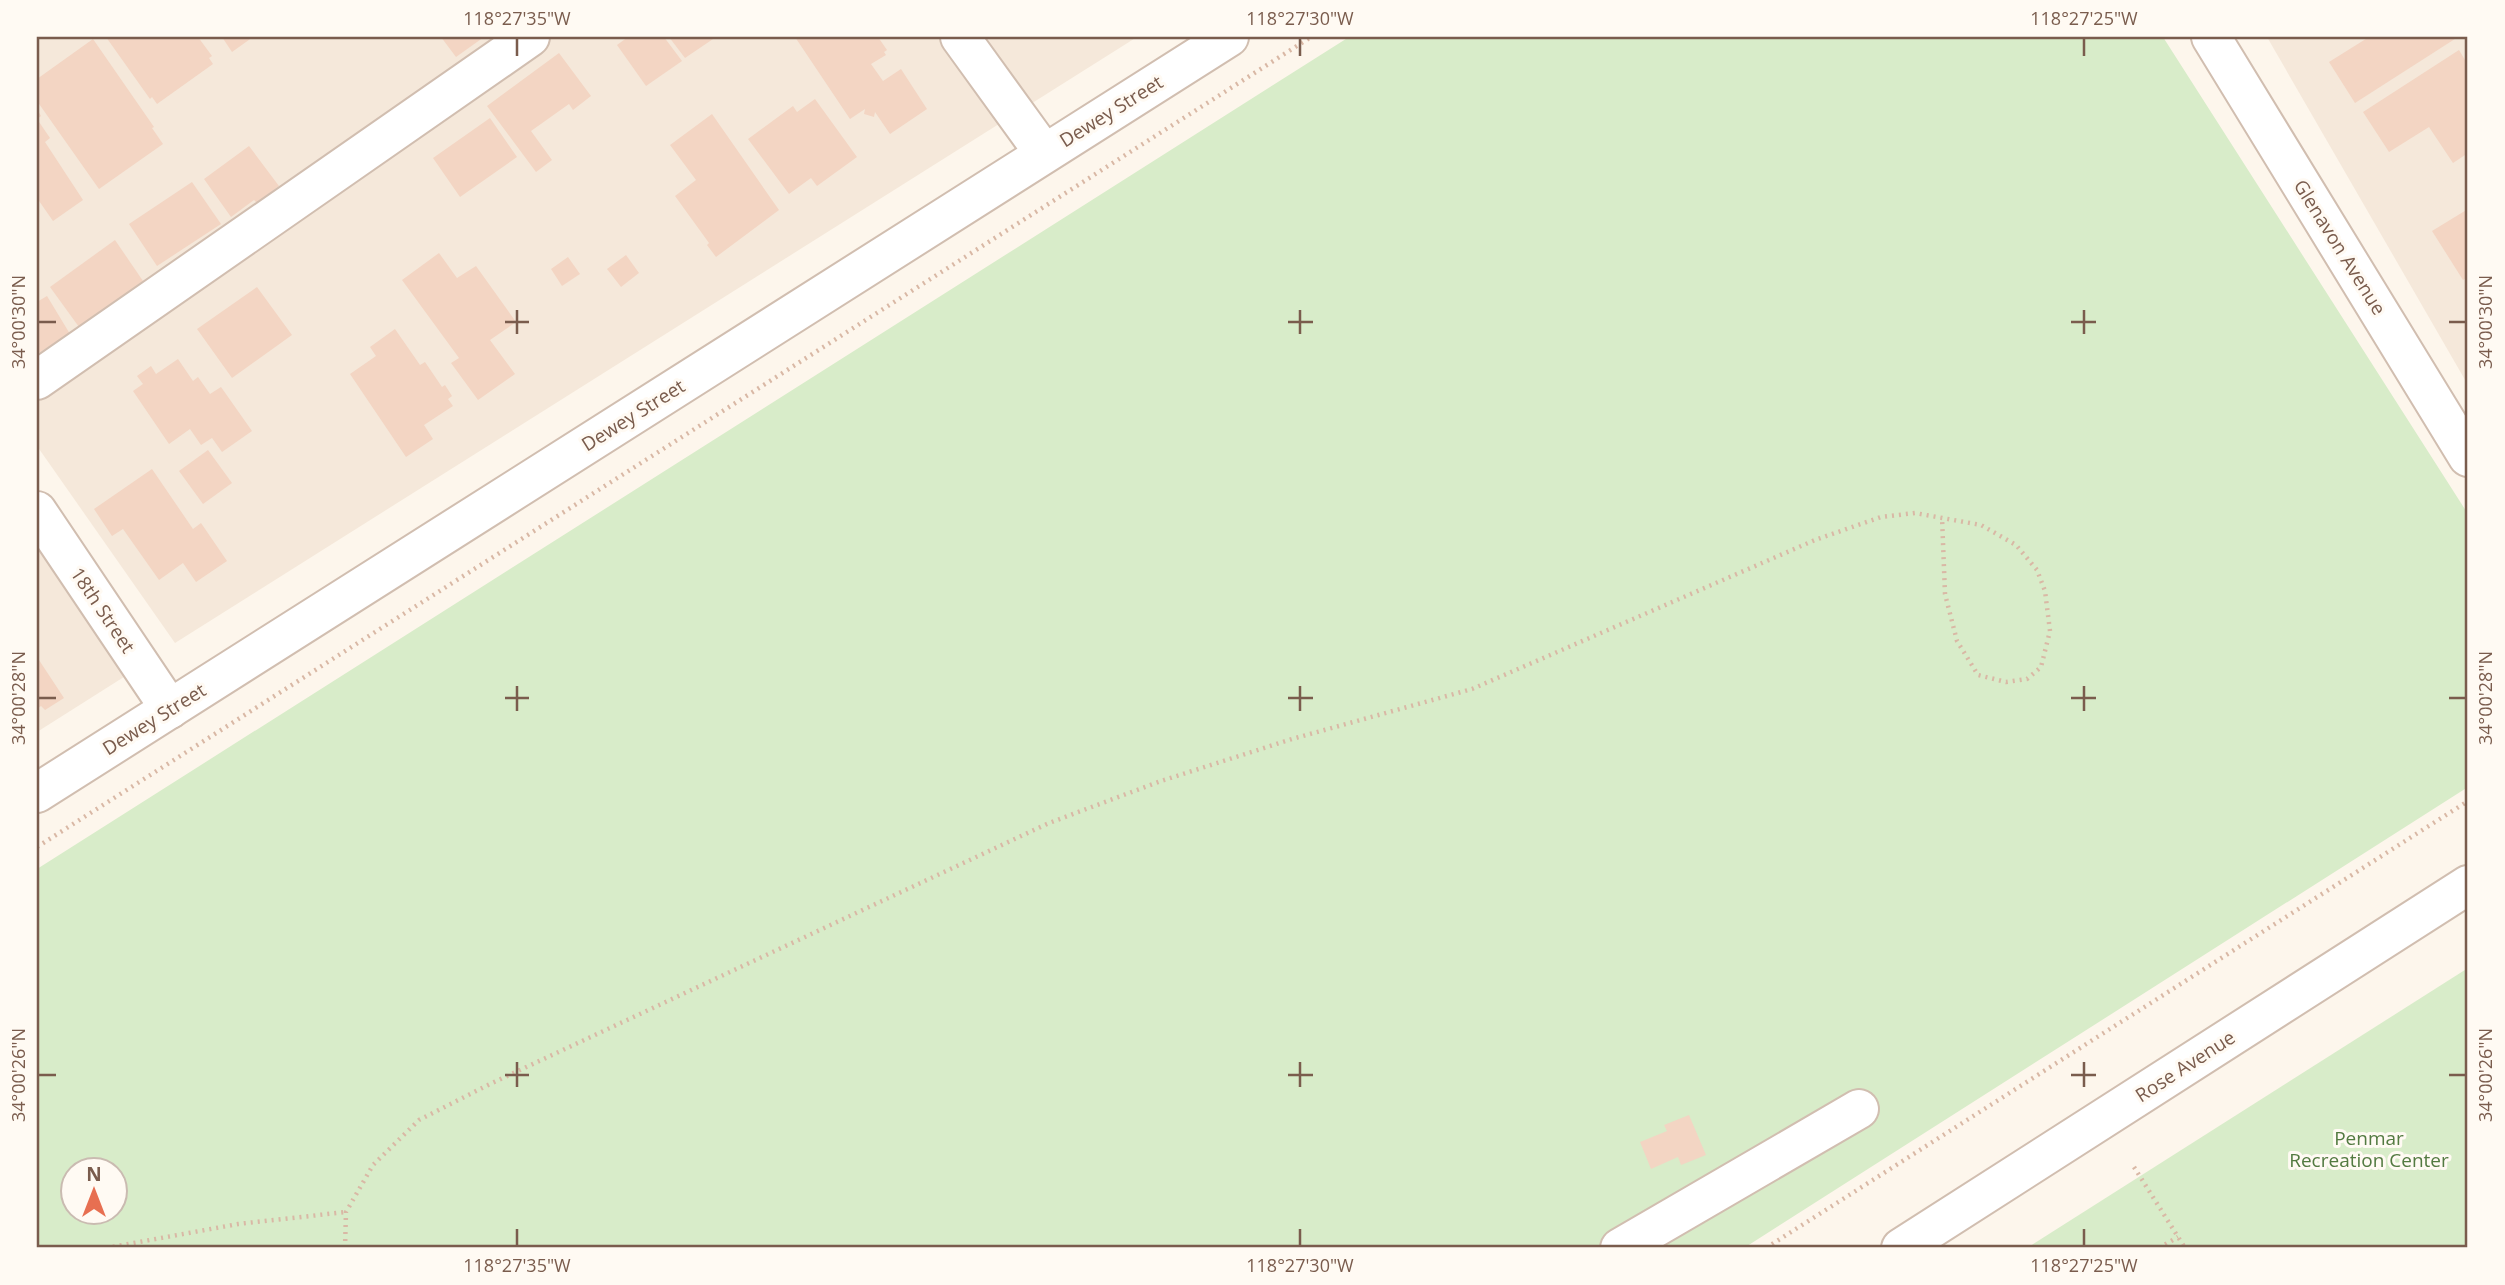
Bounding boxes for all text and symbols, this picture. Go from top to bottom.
text: 118°27'35"W [463,6,571,30]
text: 118°27'30"W [1246,6,1354,30]
text: 118°27'25"W [2030,6,2138,30]
street label: Dewey Street [1054,69,1168,153]
street label: Glenavon Avenue [2288,174,2392,320]
text: 34°00'30"N [6,275,30,369]
text: 34°00'30"N [2473,275,2497,369]
street label: Dewey Street [576,373,690,457]
street label: 18th Street [65,562,141,658]
text: 34°00'28"N [6,651,30,745]
text: 34°00'28"N [2473,651,2497,745]
street label: Dewey Street [97,677,211,761]
street label: Rose Avenue [2130,1024,2240,1108]
text: 34°00'26"N [6,1028,30,1122]
text: 34°00'26"N [2473,1028,2497,1122]
park label: Penmar Recreation Center [2289,1125,2449,1173]
north arrow [60,1156,130,1226]
text: N [86,1161,102,1187]
text: 118°27'35"W [463,1253,571,1277]
text: 118°27'30"W [1246,1253,1354,1277]
text: 118°27'25"W [2030,1253,2138,1277]

